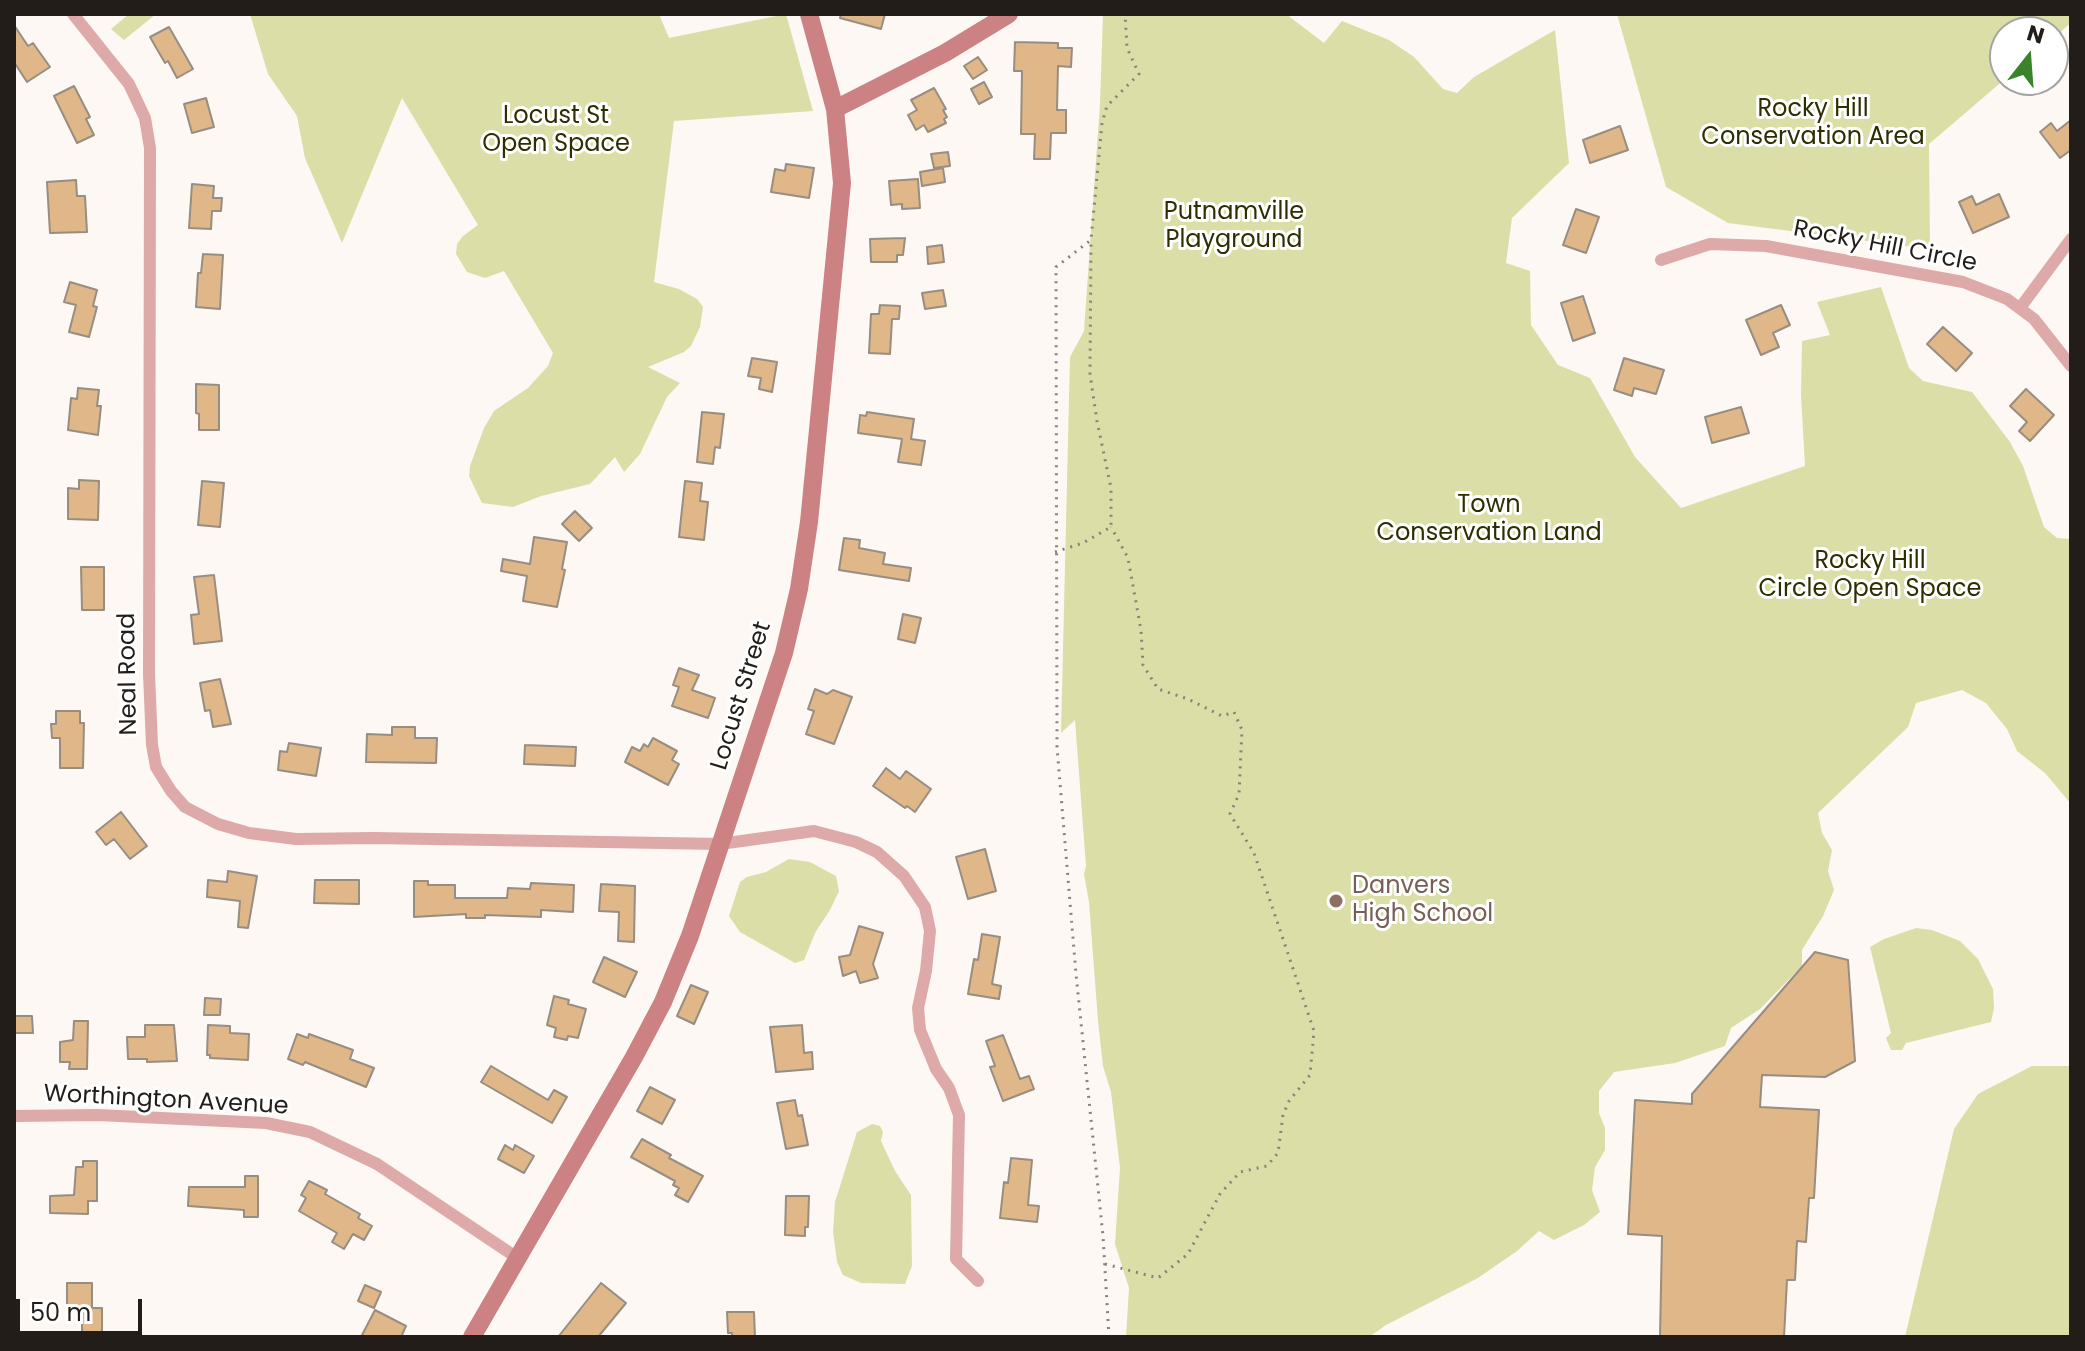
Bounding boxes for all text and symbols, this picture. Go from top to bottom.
north arrow [1989,16,2069,96]
text: N [2023,17,2048,52]
park label: Rocky Hill Conservation Area [1701,96,1925,152]
park label: Locust St Open Space [482,103,630,159]
park label: Putnamville Playground [1164,199,1304,255]
street label: Rocky Hill Circle [1791,215,1979,279]
park label: Town Conservation Land [1376,492,1602,548]
park label: Rocky Hill Circle Open Space [1759,548,1981,604]
street label: Neal Road [114,612,144,736]
street label: Locust Street [706,618,778,774]
place label: Danvers High School [1352,873,1493,929]
marker: Danvers High School [1327,892,1345,910]
street label: Worthington Avenue [43,1080,289,1122]
scale bar [20,1283,146,1333]
text: 50 m [30,1296,91,1329]

